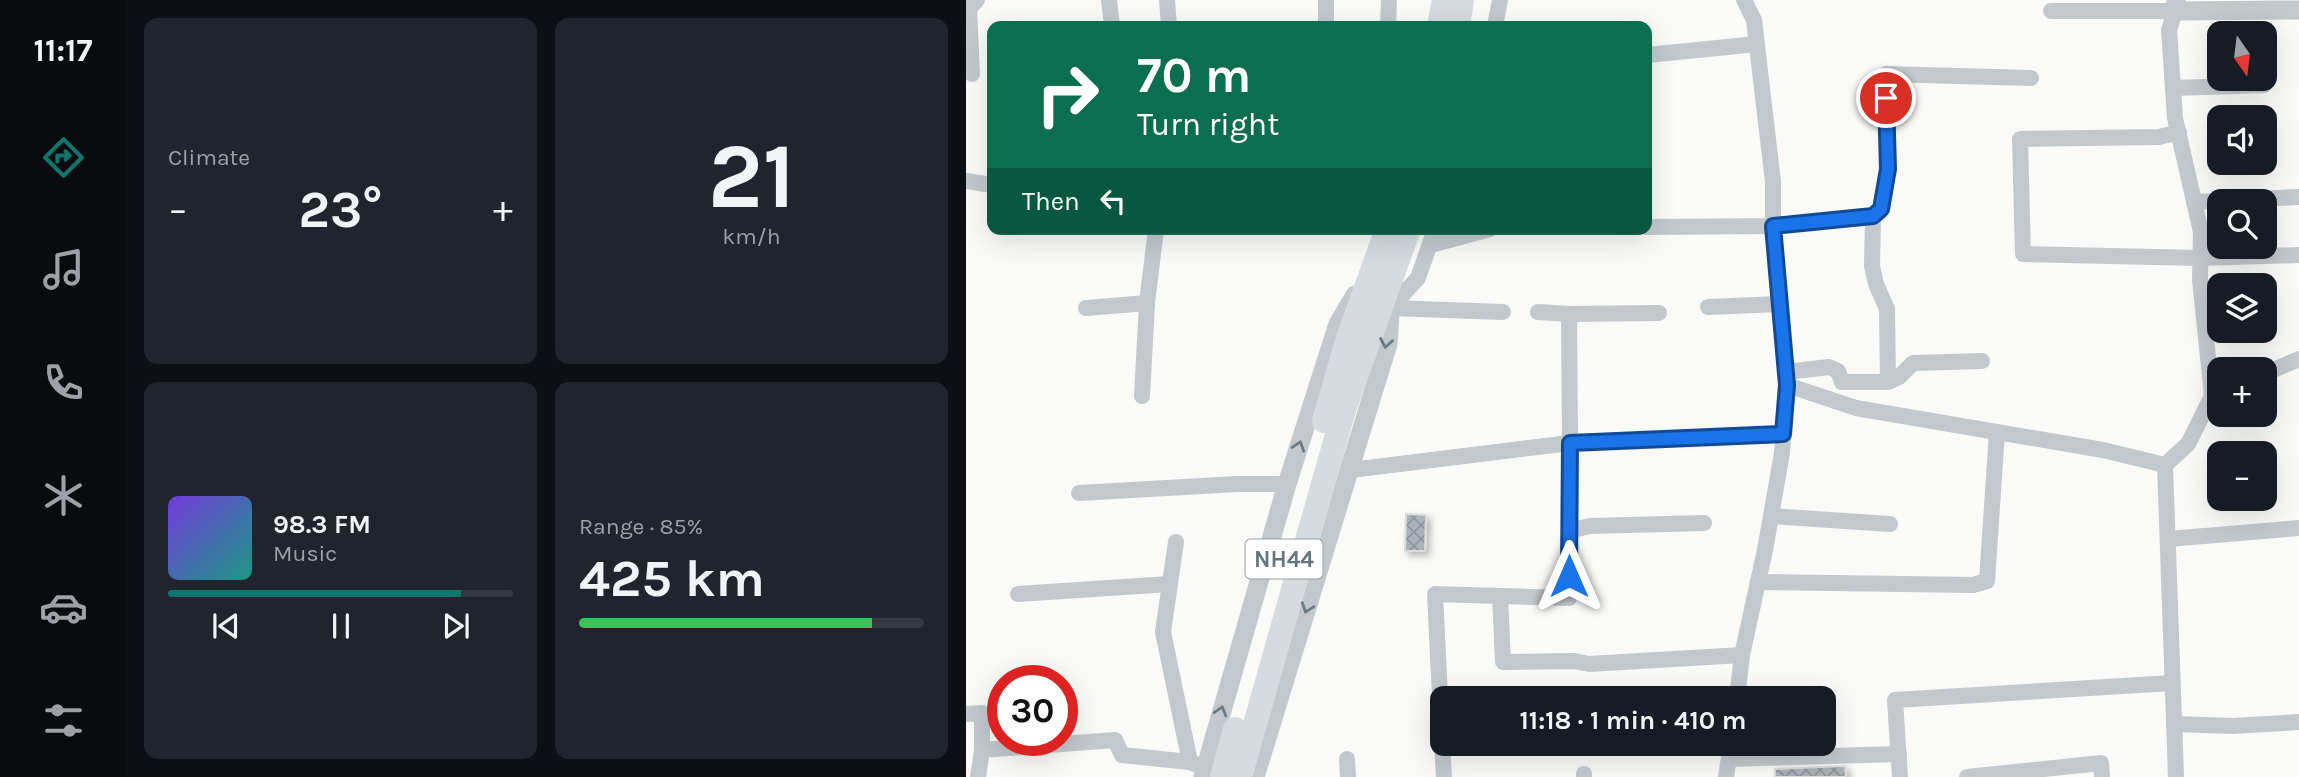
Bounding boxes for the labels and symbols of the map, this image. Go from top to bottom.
north arrow [2207,21,2277,91]
pin [1856,68,1916,128]
one-way arrow [1379,337,1394,349]
one-way arrow [1291,440,1305,453]
position arrow [1532,539,1606,613]
road number: NH44 [1246,540,1322,579]
one-way arrow [1301,601,1315,613]
speed limit sign: 30 [987,665,1078,756]
one-way arrow [1213,706,1228,718]

